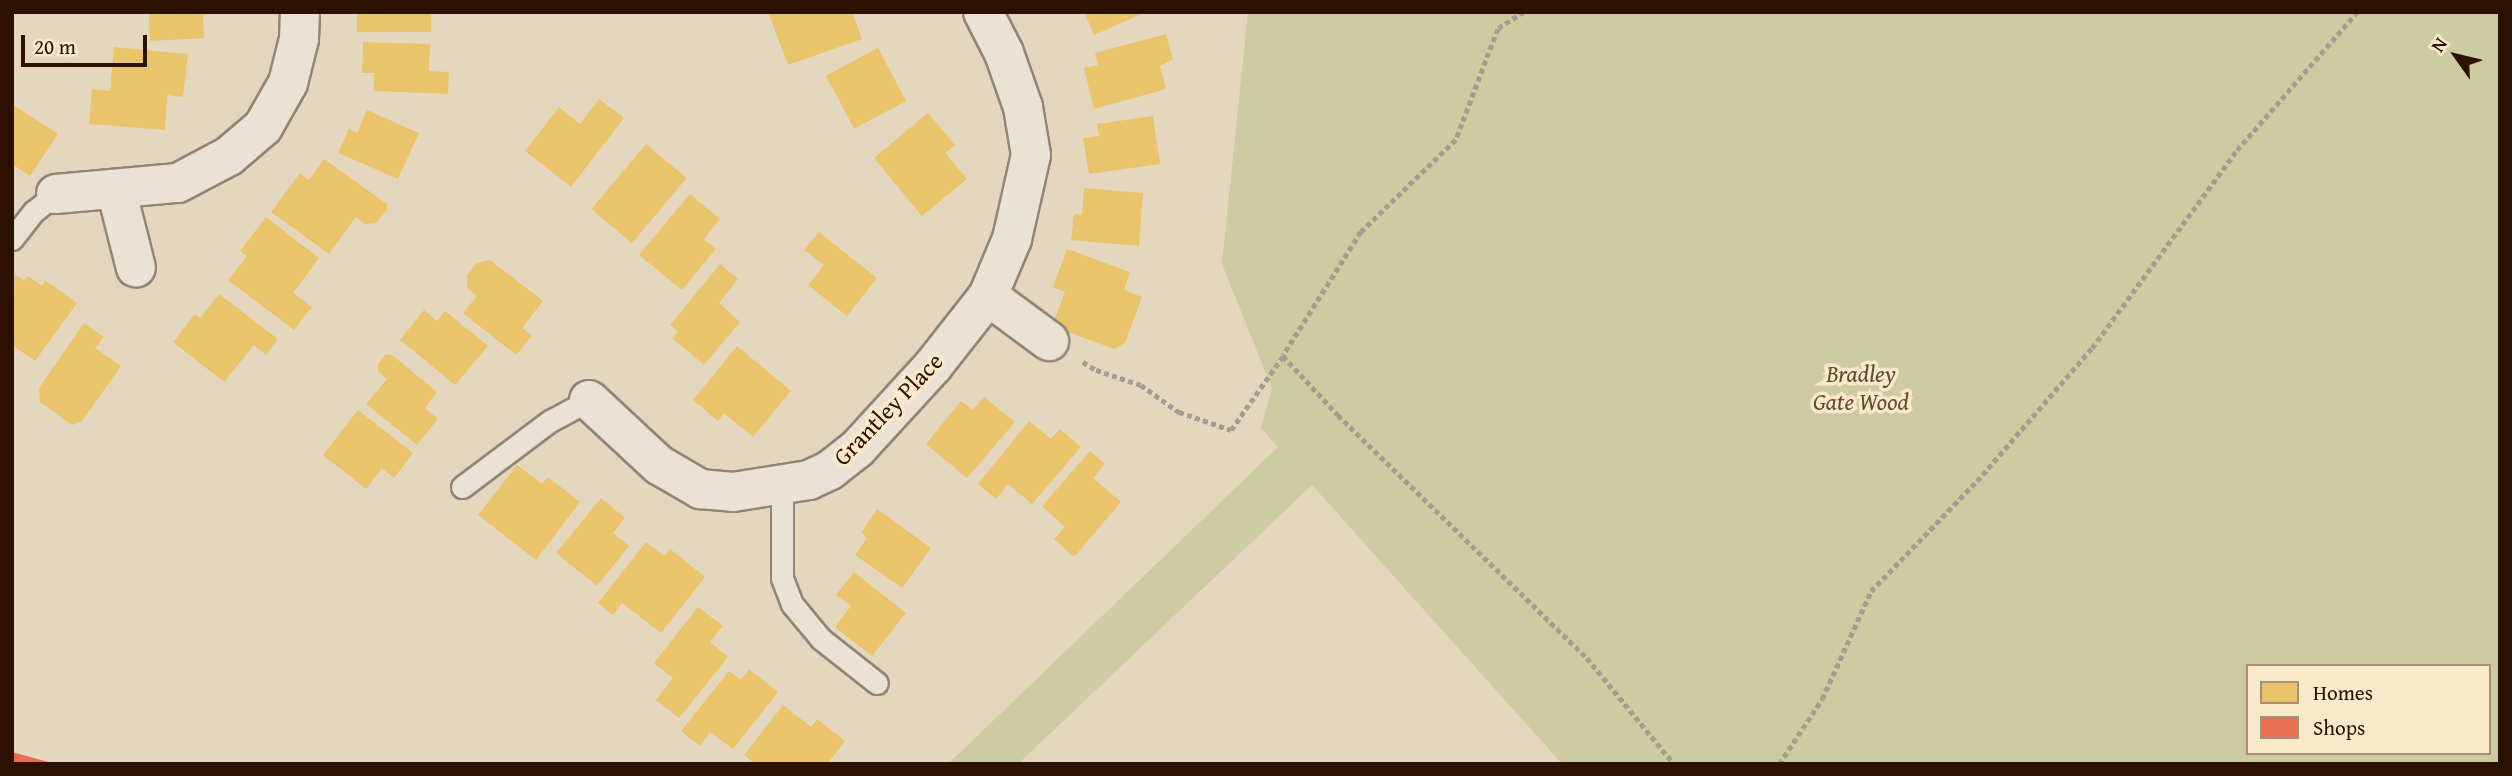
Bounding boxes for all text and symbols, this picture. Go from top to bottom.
scale bar [24,21,150,65]
north arrow [2421,21,2491,91]
text: 20 m [34,31,76,62]
text: N [2423,31,2454,57]
street label: Grantley Place [827,347,949,471]
park label: Bradley Gate Wood [1813,360,1909,416]
legend [2246,664,2491,755]
text: Homes [2313,677,2373,708]
text: Shops [2313,712,2365,743]

